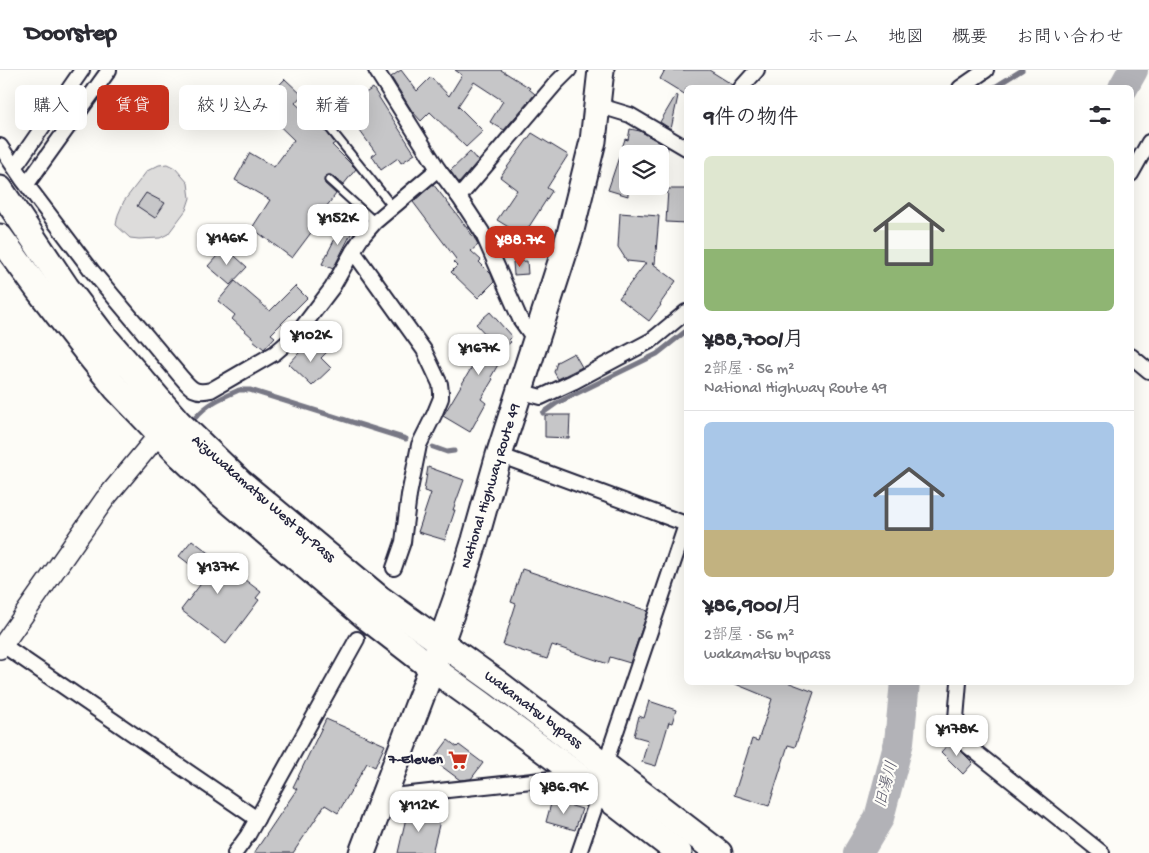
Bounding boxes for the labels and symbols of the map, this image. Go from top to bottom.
pin: ¥152K [303,204,373,246]
pin: ¥146K [192,224,262,266]
pin: ¥88.7K [479,226,561,268]
pin: ¥102K [276,320,346,363]
pin: ¥167K [444,334,514,376]
street label: National Highway Route 49 [457,401,525,571]
street label: Aizuwakamatsu West By-Pass [187,432,339,567]
pin: ¥137K [183,552,253,595]
street label: wakamatsu bypass [480,667,586,753]
pin: ¥178K [922,714,992,757]
supermarket icon: 7-Eleven [447,749,469,771]
place label: 7-Eleven [388,751,444,769]
water label: 旧湯川 [872,759,903,811]
pin: ¥86.9K [523,772,605,815]
pin: ¥112K [384,790,454,833]

